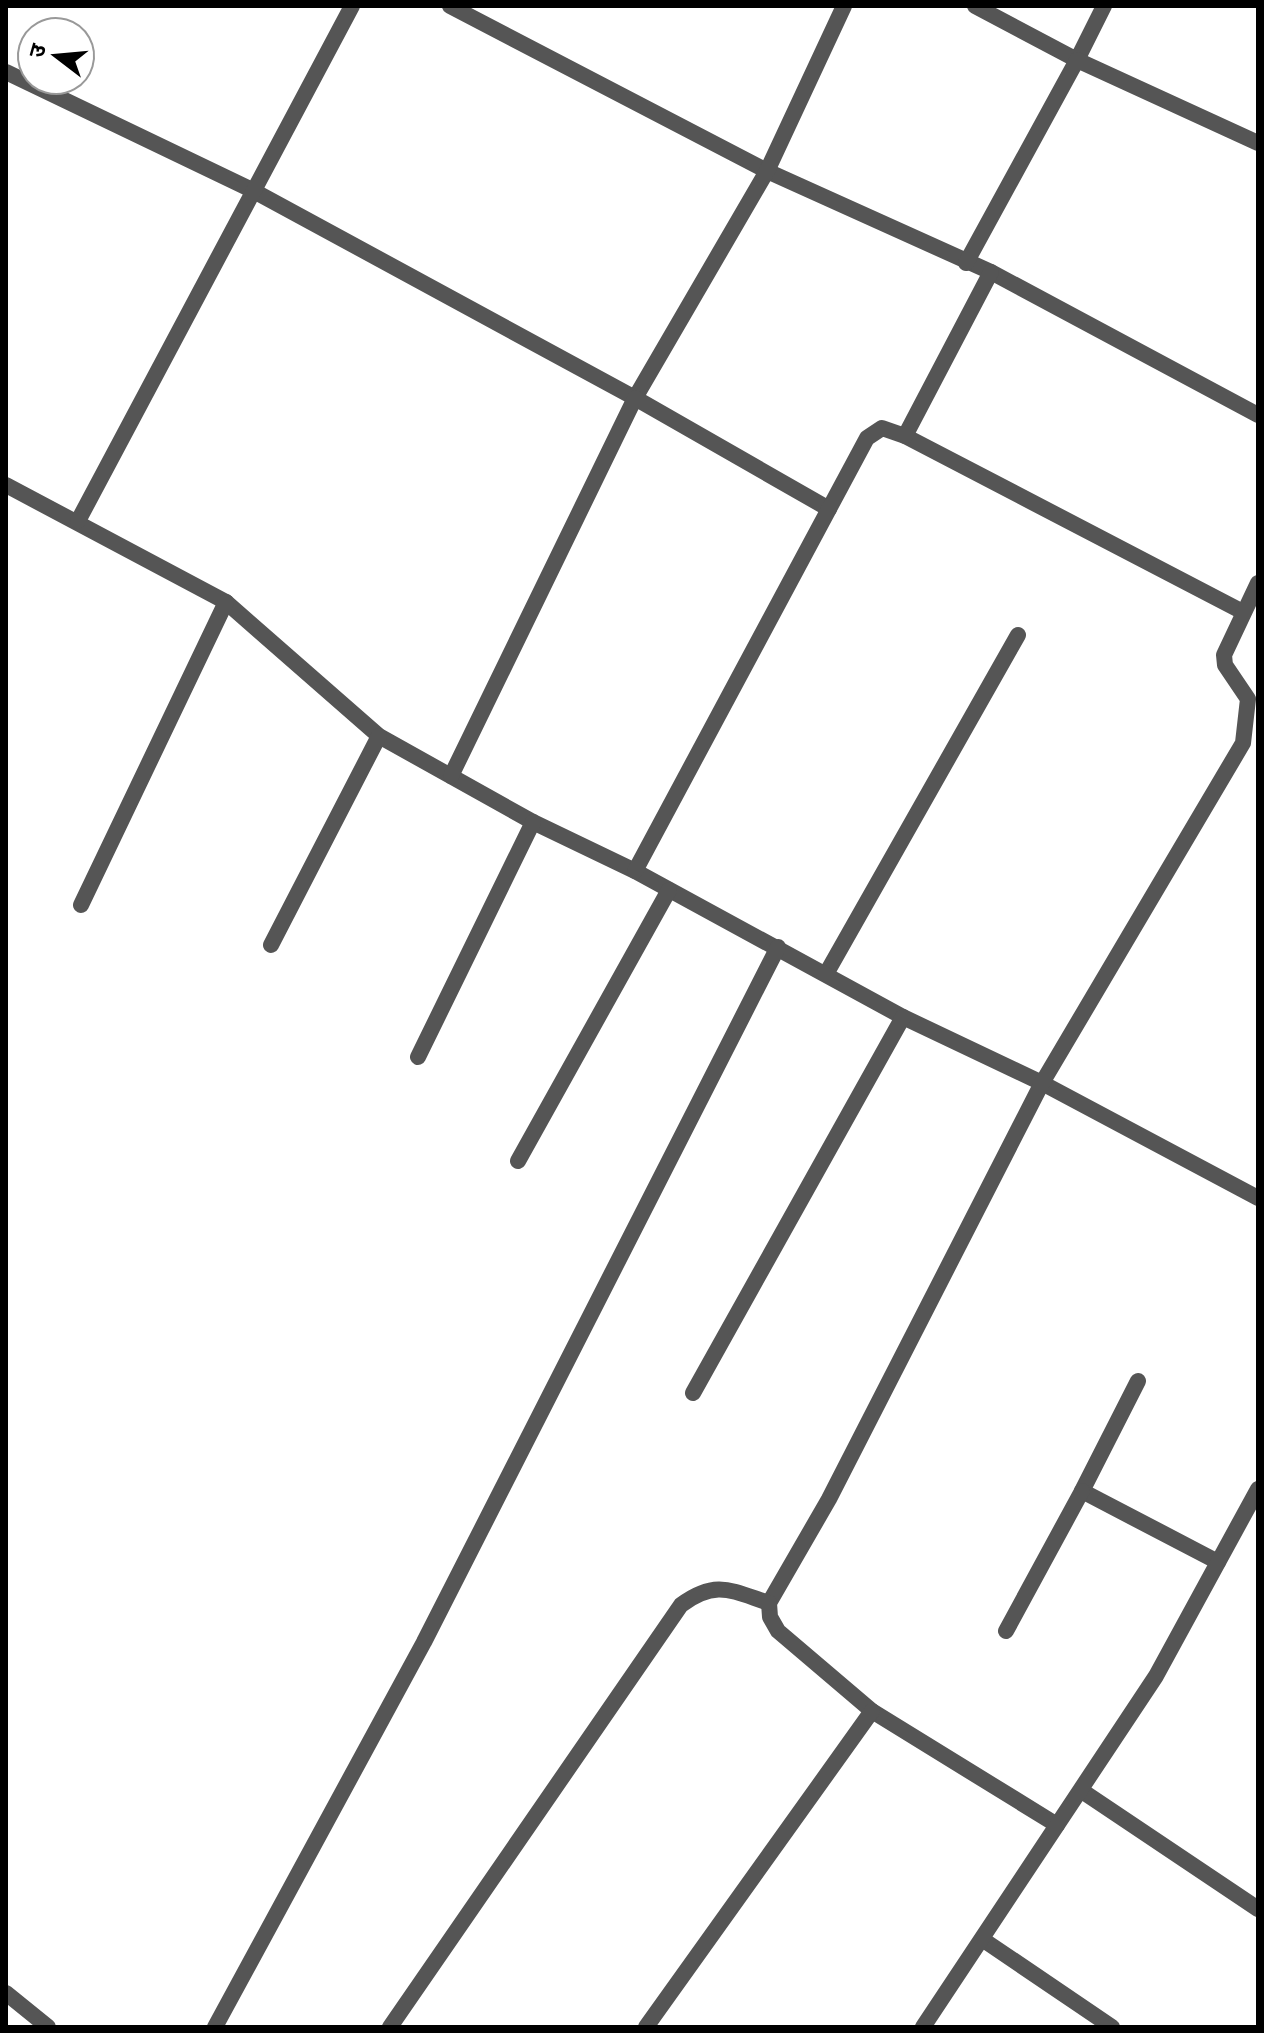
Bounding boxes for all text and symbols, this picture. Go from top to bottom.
north arrow [16,16,96,96]
text: उ [23,40,52,61]

